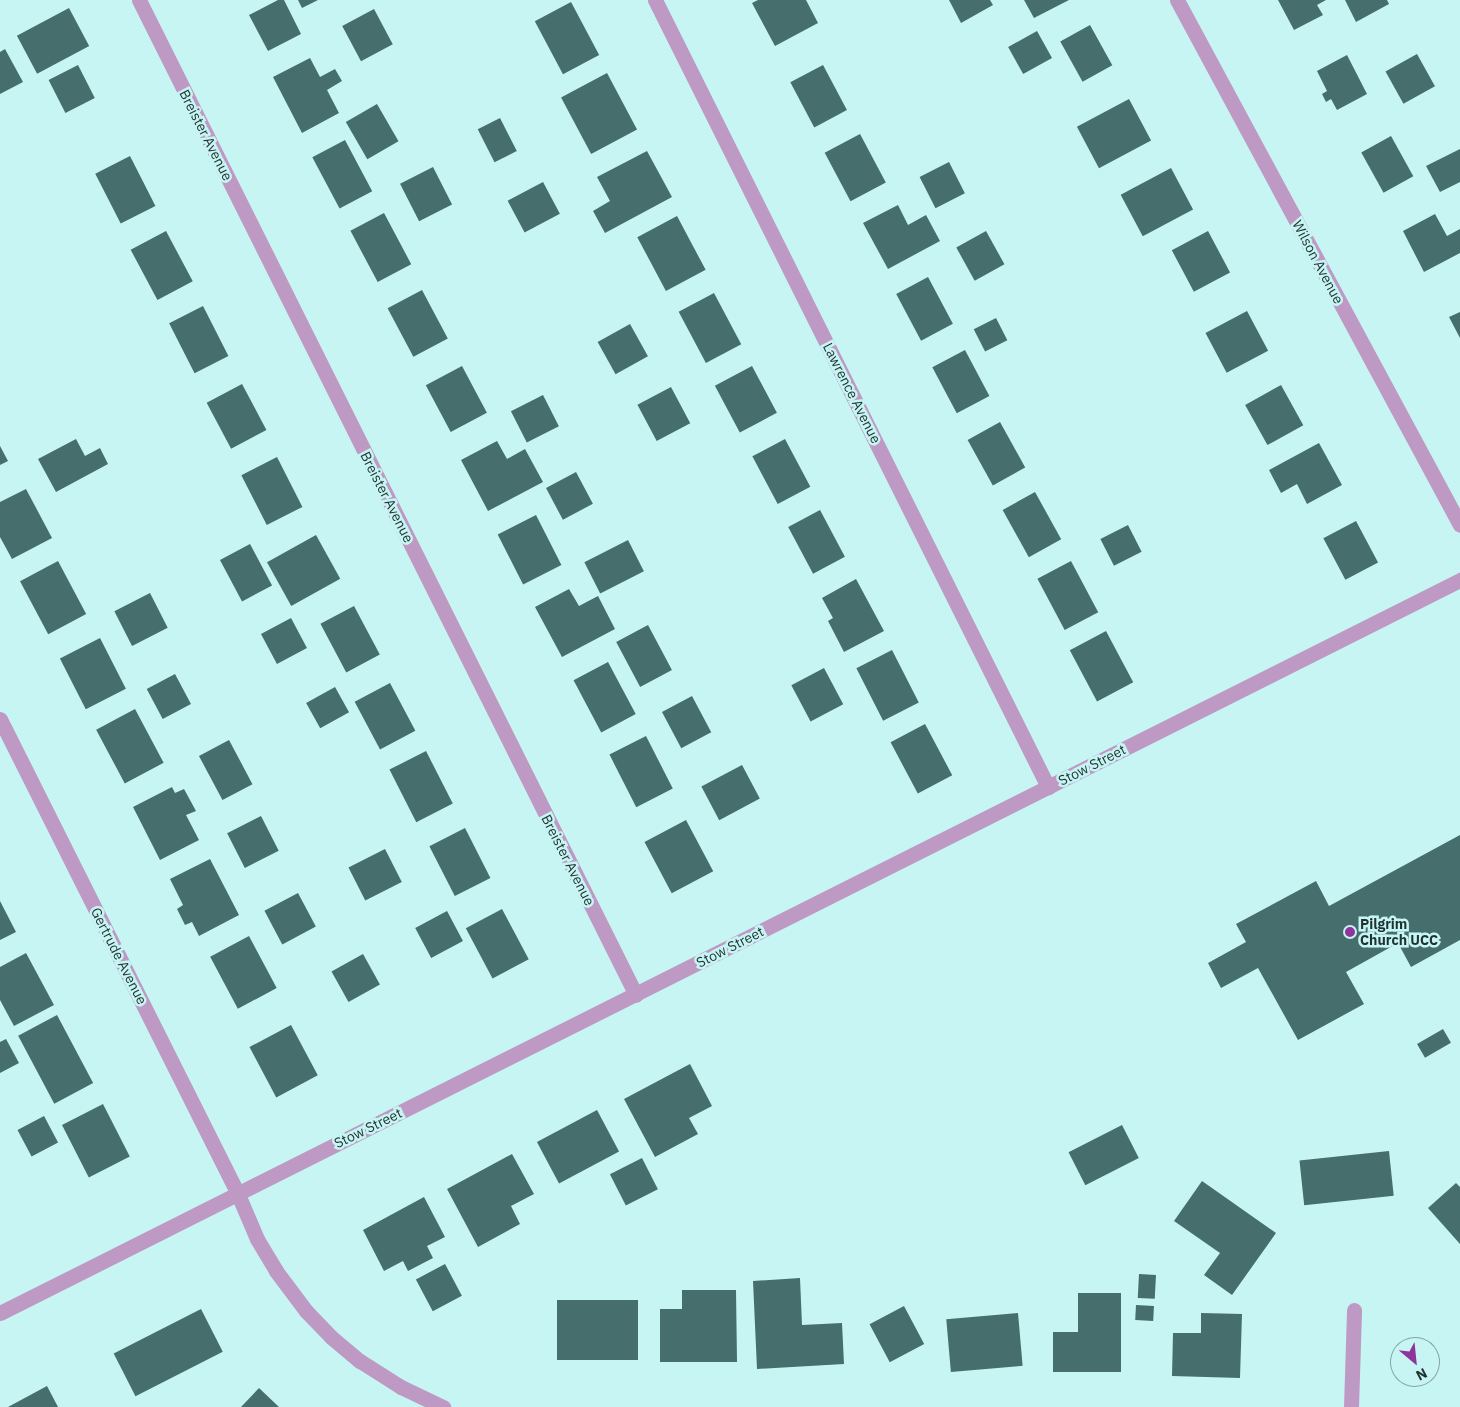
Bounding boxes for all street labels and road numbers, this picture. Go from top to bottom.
street label: Breister Avenue [176,87,236,183]
street label: Wilson Avenue [1289,217,1347,307]
street label: Lawrence Avenue [819,340,885,446]
street label: Breister Avenue [357,449,417,545]
street label: Stow Street [1056,741,1128,789]
street label: Breister Avenue [538,812,598,908]
street label: Gertrude Avenue [87,905,151,1007]
street label: Stow Street [694,923,766,971]
street label: Stow Street [331,1104,405,1152]

